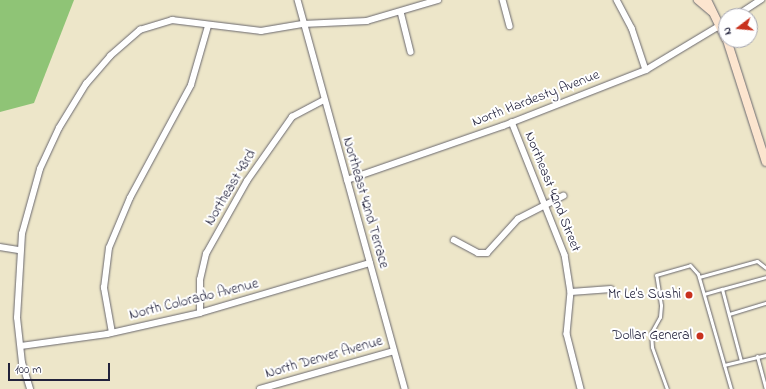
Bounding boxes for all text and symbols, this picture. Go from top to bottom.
north arrow [718,8,758,48]
text: N [719,25,736,37]
street label: North Hardesty Avenue [470,67,602,131]
street label: Northeast 42nd Street [520,130,584,254]
street label: Northeast 42nd Terrace [338,136,392,270]
street label: Northeast 43rd [202,147,260,229]
street label: North Colorado Avenue [128,276,260,324]
place label: Mr Le's Sushi [608,287,681,303]
marker: Mr Le's Sushi [684,290,694,300]
place label: Dollar General [612,328,692,344]
marker: Dollar General [695,331,705,341]
street label: North Denver Avenue [263,333,385,383]
scale bar [10,355,112,381]
text: 100 m [15,361,42,379]

